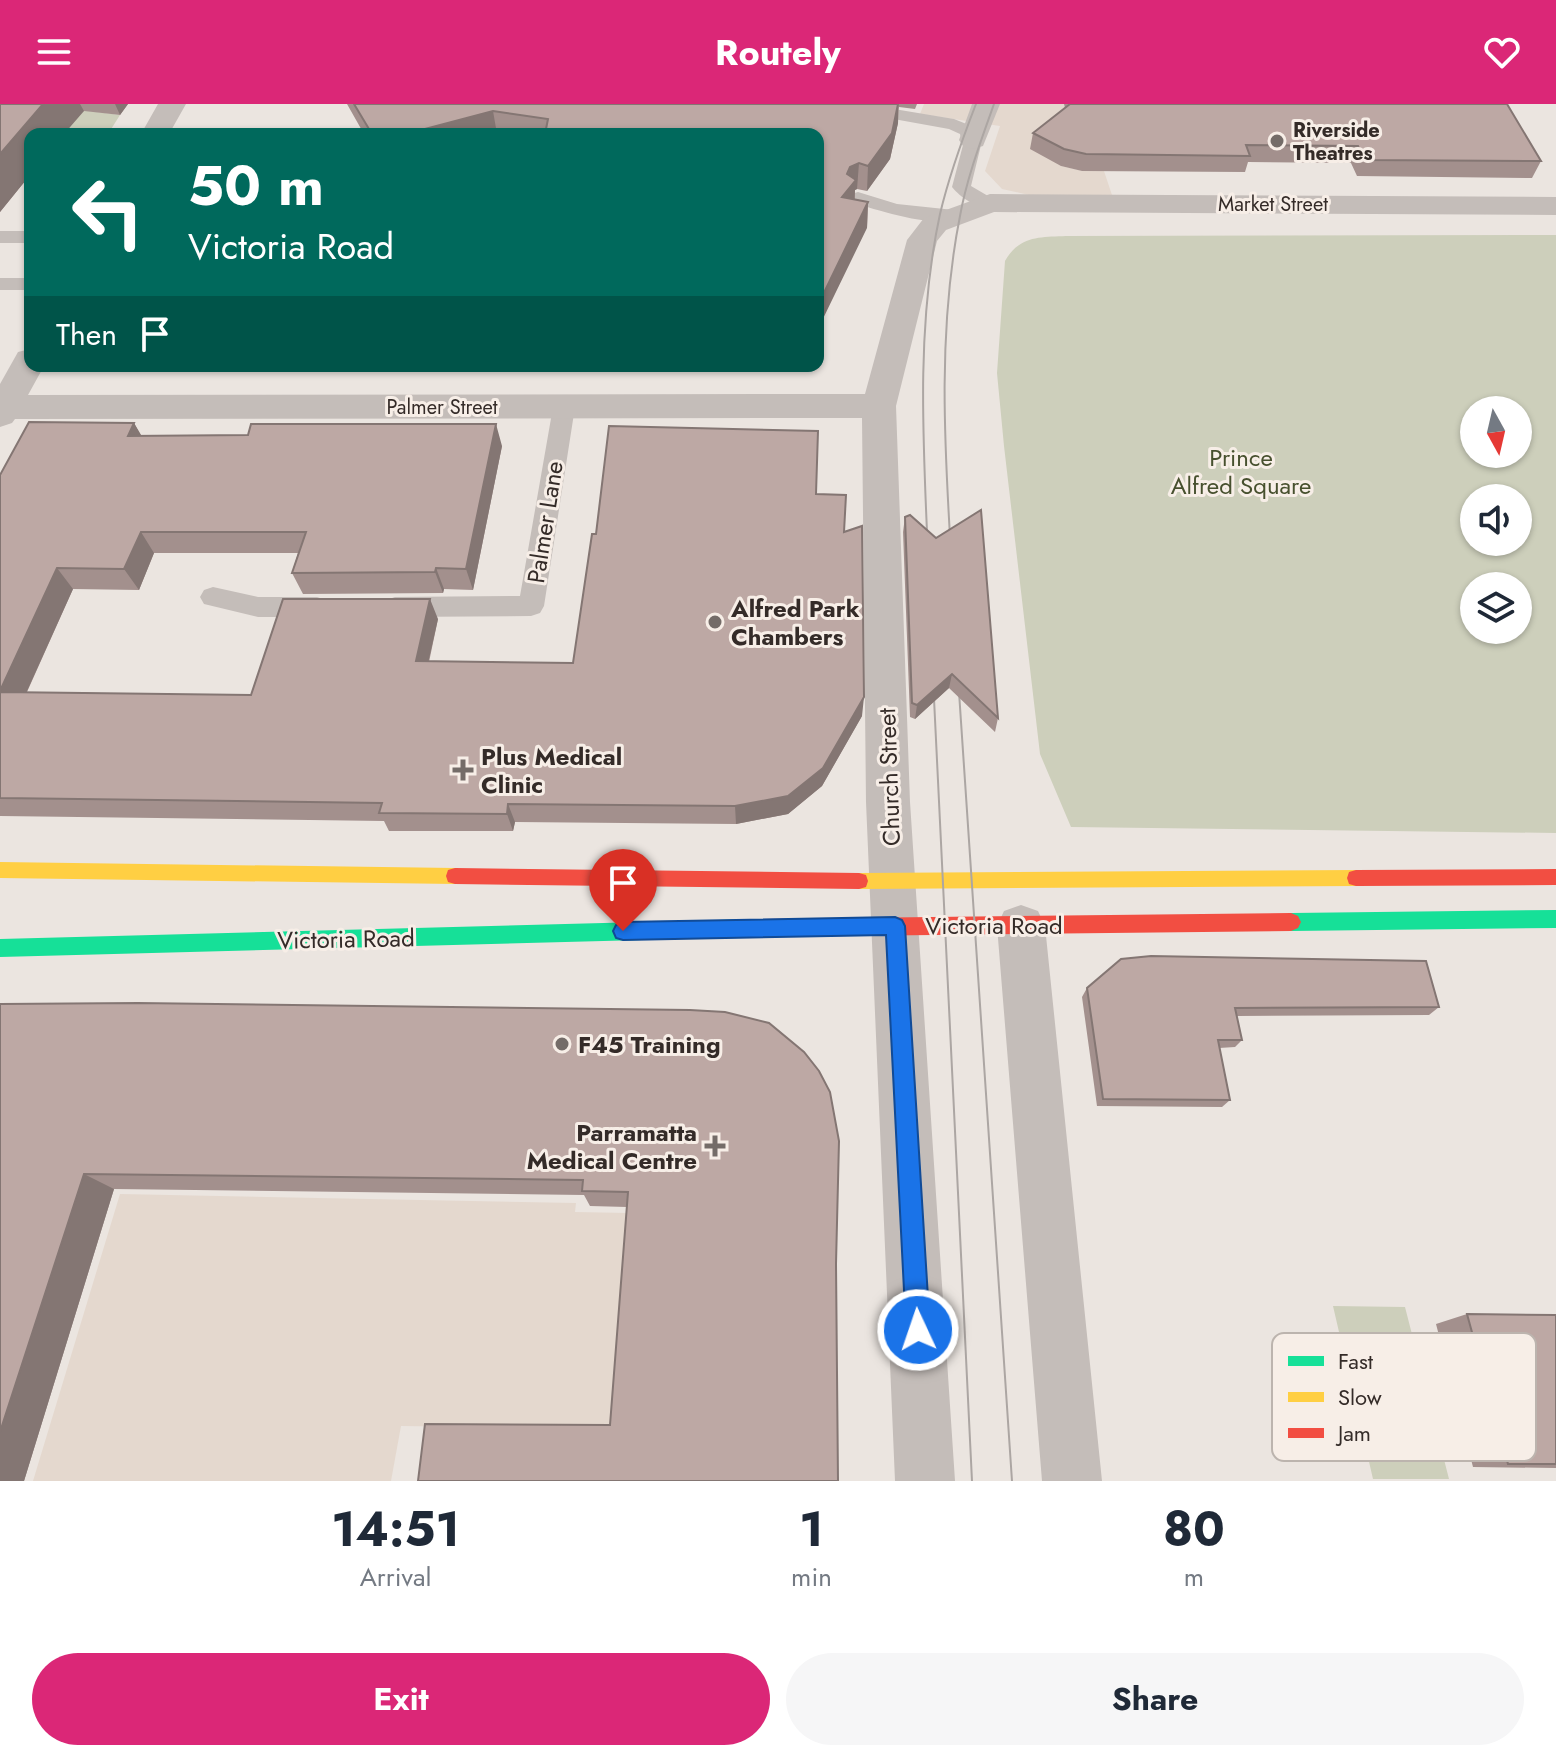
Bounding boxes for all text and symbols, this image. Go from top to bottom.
text: Routely [715,26,841,78]
icon: menu [32,30,76,74]
icon: heart [1480,30,1524,74]
place label: Riverside Theatres [1293,116,1380,168]
marker: Riverside Theatres [1268,132,1286,150]
text: 50 m [188,145,324,226]
icon: left [56,160,160,264]
street label: Market Street [1218,190,1328,219]
text: Victoria Road [188,220,394,272]
icon: arrive [133,312,177,356]
text: Then [56,313,117,356]
street label: Palmer Street [386,393,498,422]
north arrow [1460,396,1532,468]
map controls [1460,396,1532,644]
park label: Prince Alfred Square [1171,440,1311,503]
street label: Palmer Lane [518,458,572,586]
button: sound [1460,484,1532,556]
button: layers [1460,572,1532,644]
place label: Alfred Park Chambers [730,591,860,654]
marker: Alfred Park Chambers [706,613,724,631]
street label: Church Street [869,707,909,847]
place label: Plus Medical Clinic [481,739,622,802]
marker: Plus Medical Clinic [452,759,474,781]
pin [589,849,657,931]
icon: arrive [601,861,645,905]
street label: Victoria Road [925,908,1063,943]
street label: Victoria Road [277,920,415,958]
place label: F45 Training [578,1027,721,1062]
marker: F45 Training [553,1035,571,1053]
place label: Parramatta Medical Centre [527,1115,697,1178]
marker: Parramatta Medical Centre [704,1135,726,1157]
position arrow [876,1288,960,1372]
legend [1272,1333,1536,1461]
text: Fast [1338,1345,1374,1377]
text: Slow [1338,1381,1382,1413]
text: Jam [1335,1417,1371,1449]
text: 14:51 [331,1495,460,1564]
text: 1 [799,1495,824,1564]
text: 80 [1163,1495,1225,1564]
text: Arrival [360,1558,431,1596]
text: min [791,1558,832,1596]
text: m [1184,1558,1204,1596]
button: Exit [32,1653,770,1745]
button: Share [786,1653,1524,1745]

